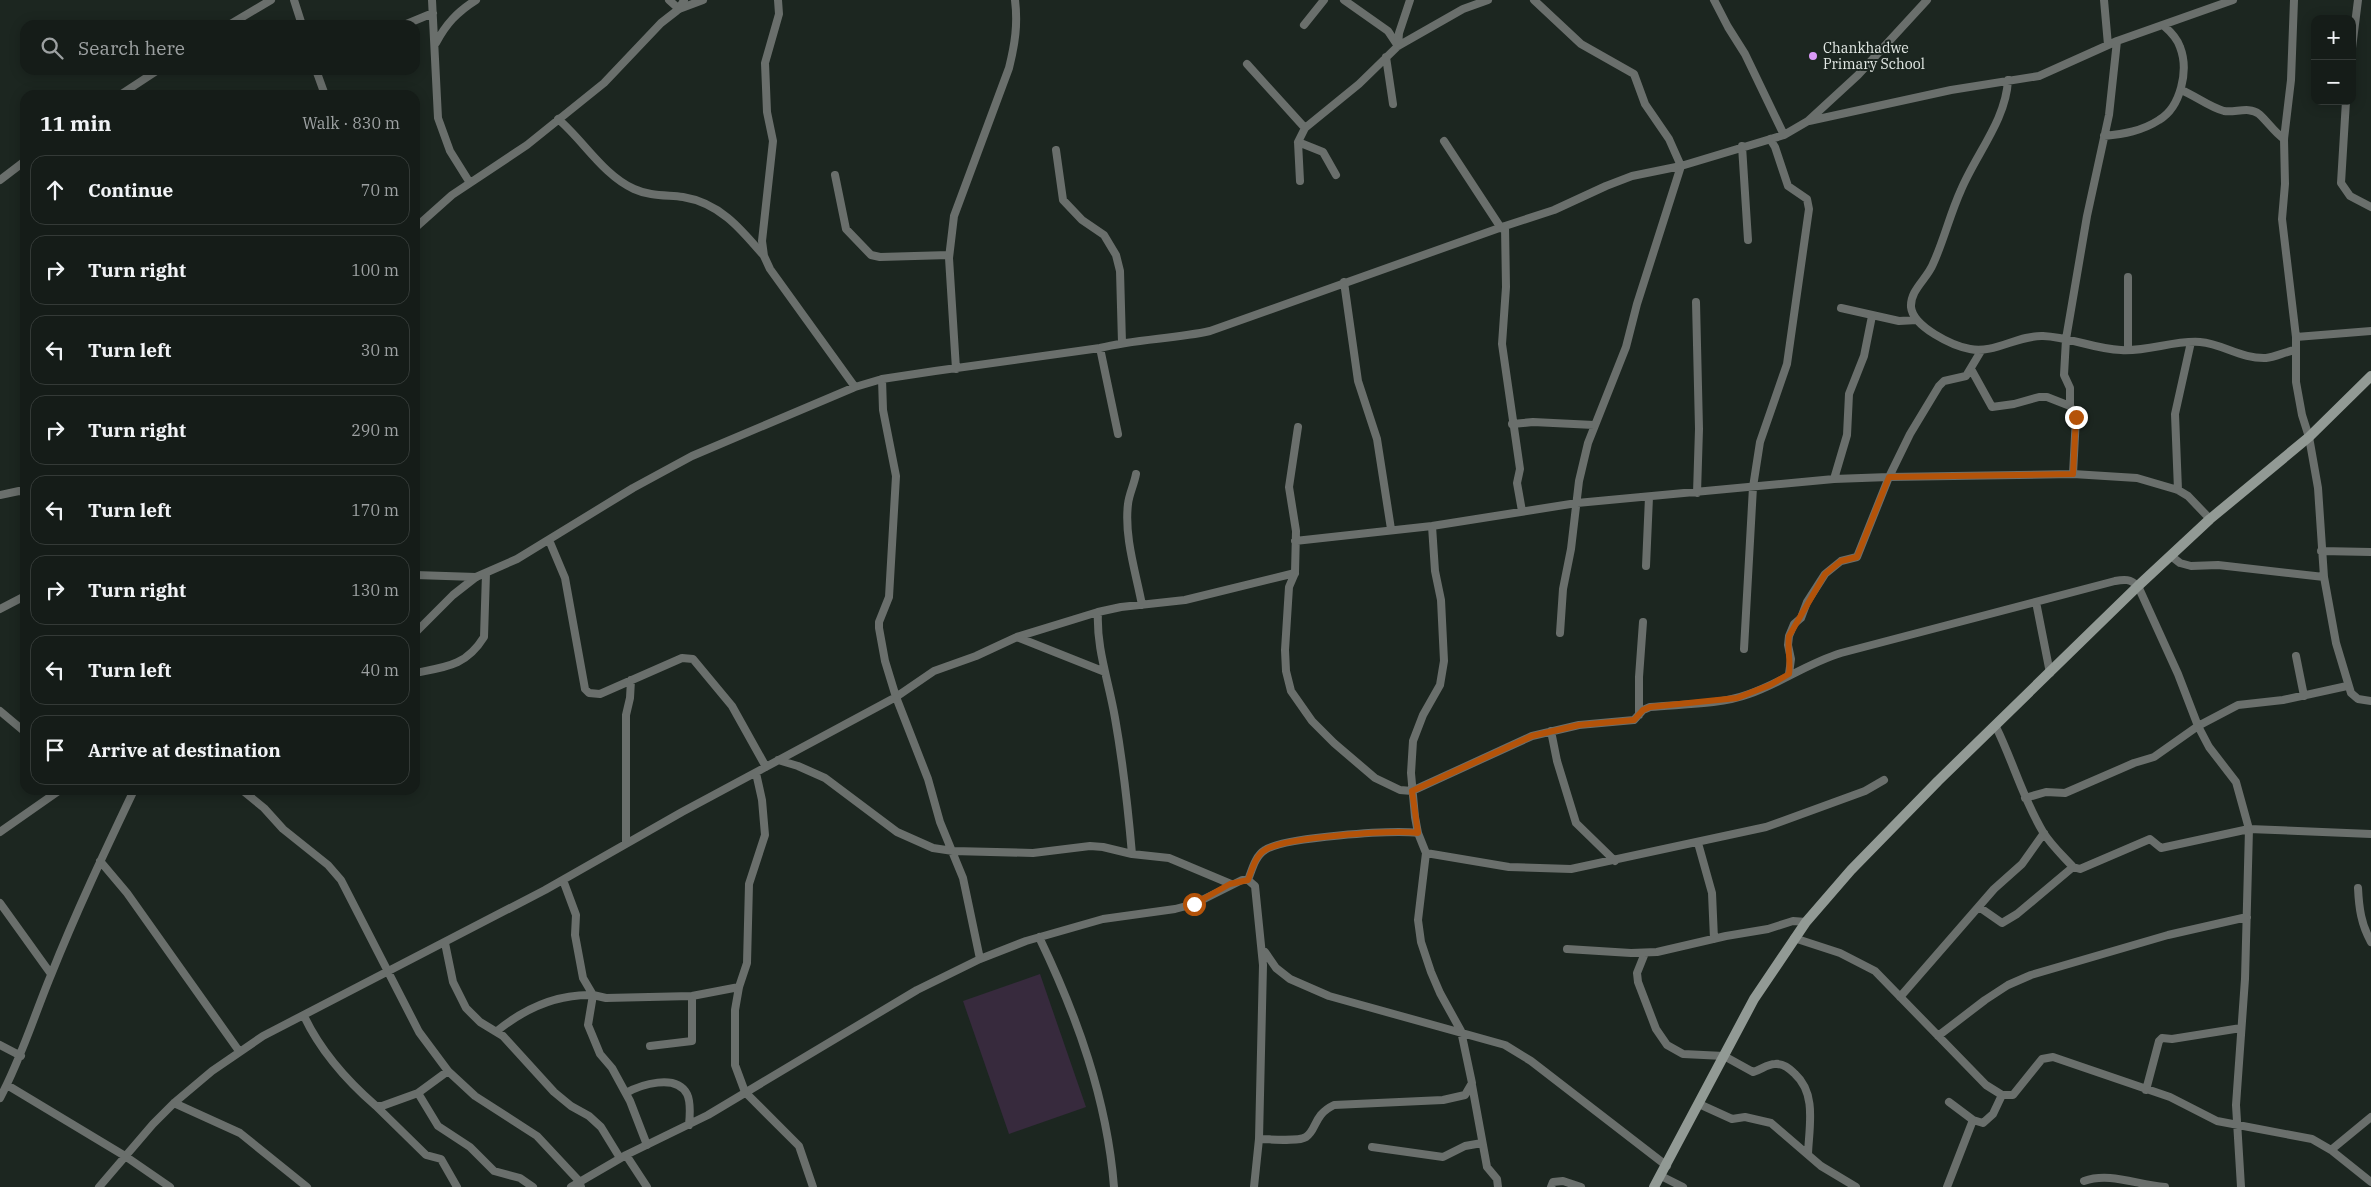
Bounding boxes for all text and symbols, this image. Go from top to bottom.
map controls [2311,15,2356,105]
button: + [2311,15,2356,60]
search box [20,20,420,75]
icon: search [38,34,66,62]
text: Search here [78,36,185,60]
place label: Chankhadwe Primary School [1823,39,1925,73]
marker: Chankhadwe Primary School [1807,50,1819,62]
button: − [2311,60,2356,105]
text: 11 min [40,109,111,137]
text: Walk · 830 m [302,113,400,133]
icon: ahead [41,176,69,204]
text: Continue [88,178,173,202]
text: 70 m [361,180,399,200]
icon: right [41,256,69,284]
text: Turn right [88,258,186,282]
text: 100 m [351,260,399,280]
icon: left [41,336,69,364]
text: Turn left [88,338,171,362]
text: 30 m [361,340,399,360]
route end [2065,406,2088,429]
icon: right [41,416,69,444]
text: Turn right [88,418,186,442]
text: 290 m [351,420,399,440]
icon: left [41,496,69,524]
text: Turn left [88,498,171,522]
text: 170 m [351,500,399,520]
icon: right [41,576,69,604]
text: Turn right [88,578,186,602]
text: 130 m [351,580,399,600]
icon: left [41,656,69,684]
text: Turn left [88,658,171,682]
text: 40 m [361,660,399,680]
icon: arrive [41,736,69,764]
text: Arrive at destination [88,738,281,762]
route start [1183,893,1206,916]

